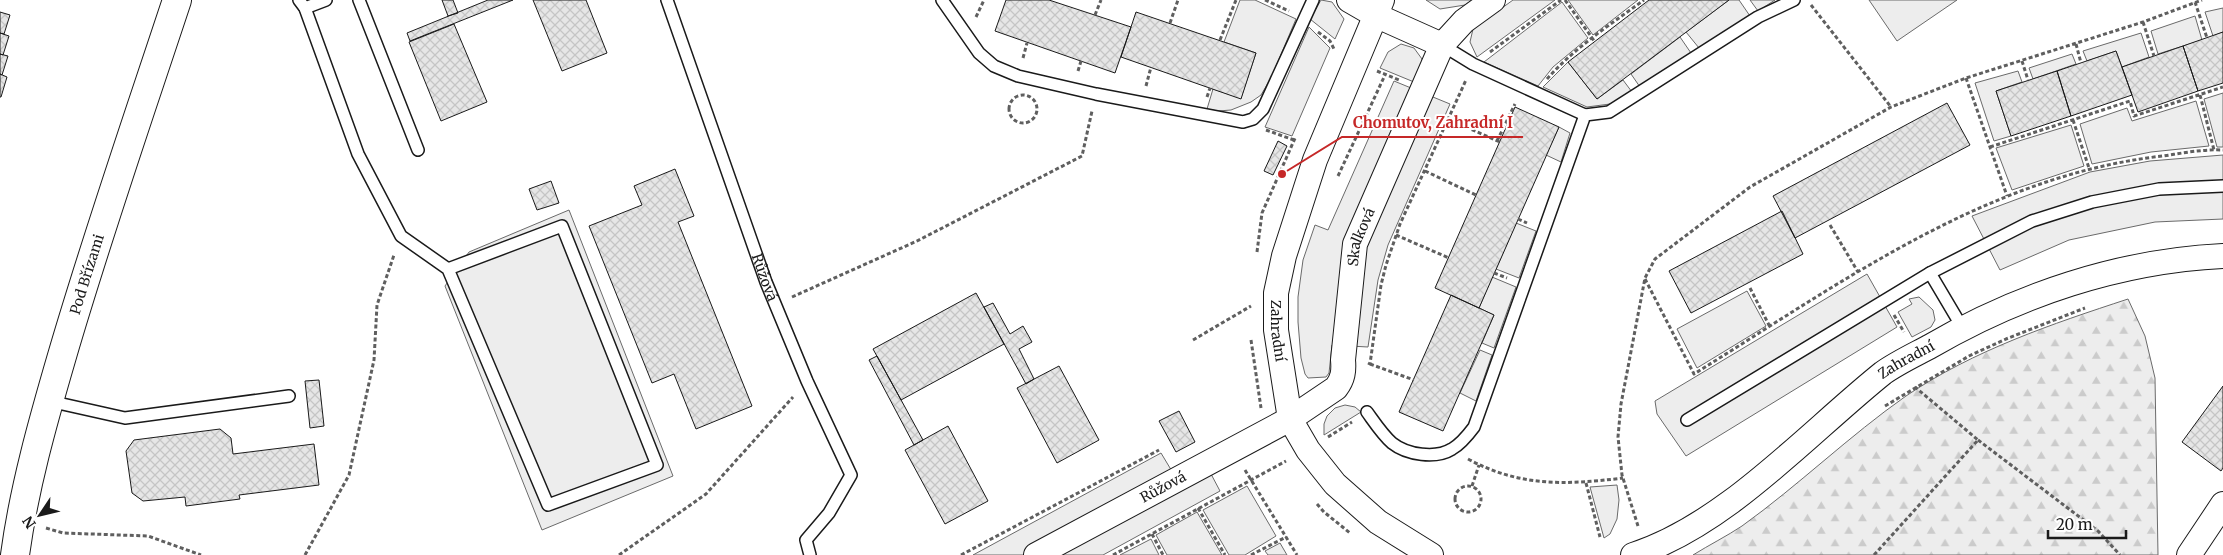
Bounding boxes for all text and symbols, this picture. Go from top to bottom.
callout: Chomutov, Zahradní I [1342,107,1523,137]
text: Chomutov, Zahradní I [1353,113,1513,133]
street label: Skalková [1344,204,1379,267]
street label: Pod Břízami [66,232,108,317]
street label: Růžová [748,251,782,304]
street label: Zahradní [1267,300,1290,363]
street label: Zahradní [1874,337,1938,383]
street label: Růžová [1137,467,1189,507]
north arrow [15,490,65,540]
scale bar [2048,508,2126,540]
text: N [19,513,40,532]
text: 20 m [2056,515,2093,534]

